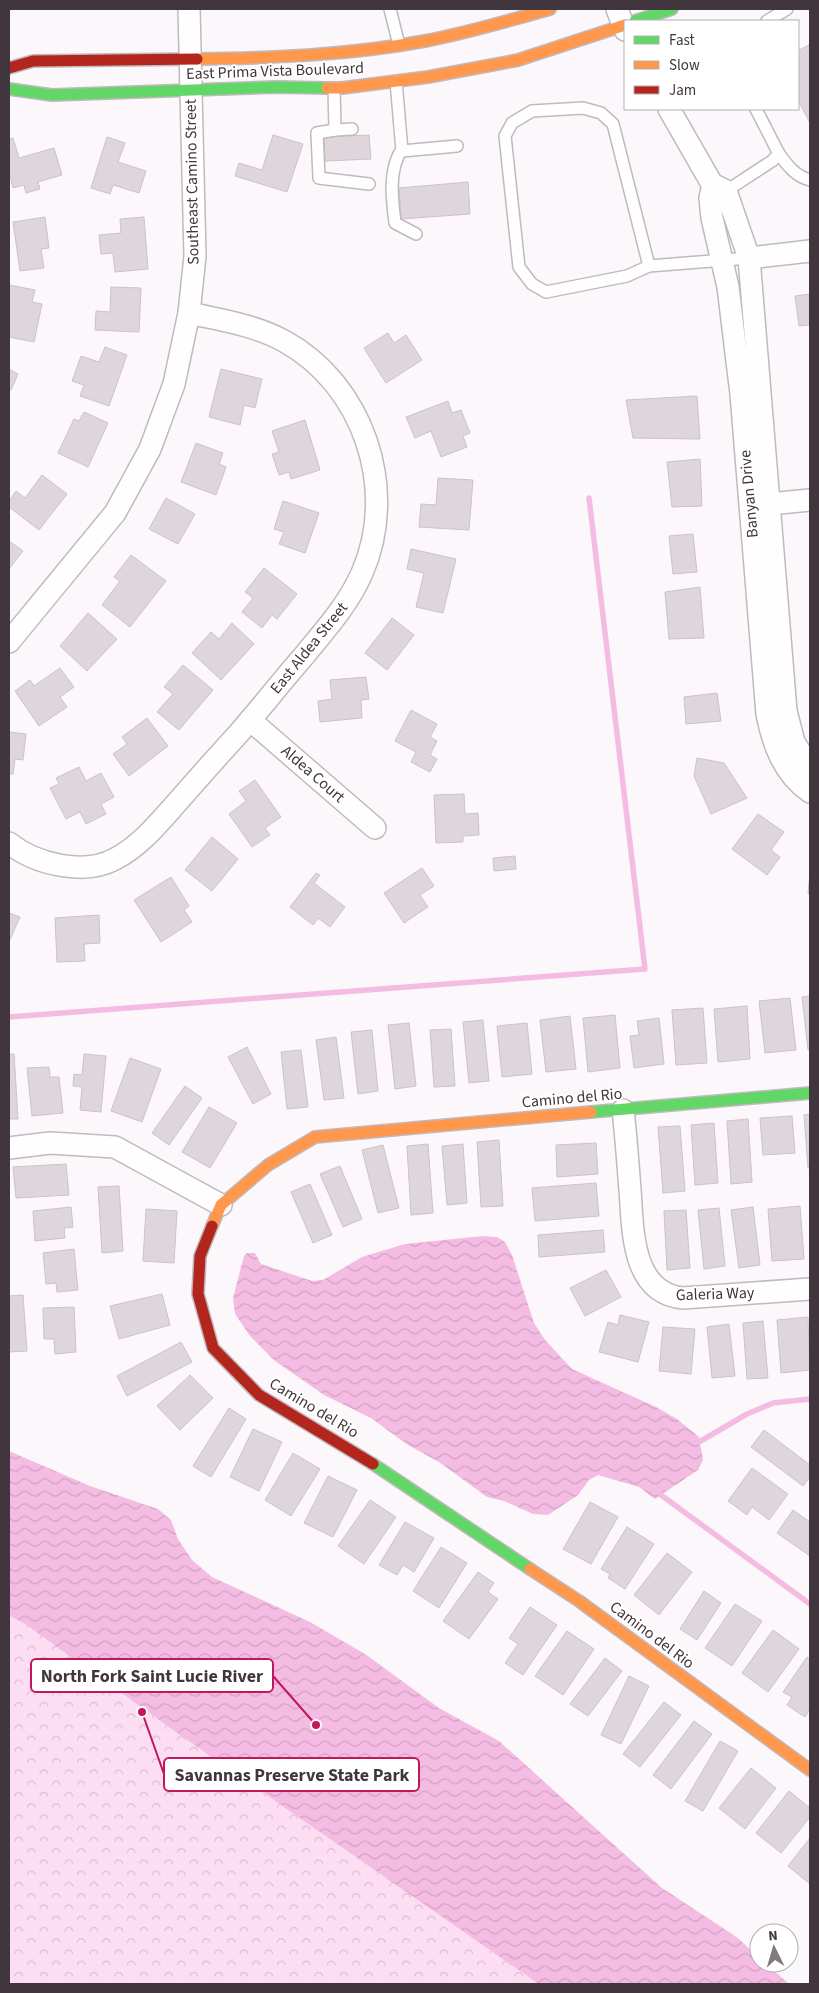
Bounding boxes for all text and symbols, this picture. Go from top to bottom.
legend [624,20,799,110]
text: Fast [669,30,695,51]
text: Slow [669,55,700,76]
street label: East Prima Vista Boulevard [186,57,364,85]
text: Jam [669,80,696,101]
street label: Southeast Camino Street [180,98,204,265]
street label: Banyan Drive [734,449,764,539]
street label: East Aldea Street [265,597,353,699]
street label: Aldea Court [276,740,350,808]
street label: Camino del Rio [521,1083,623,1113]
street label: Galeria Way [675,1282,755,1306]
street label: Camino del Rio [265,1373,363,1443]
street label: Camino del Rio [605,1596,699,1674]
callout: North Fork Saint Lucie River [31,1659,273,1692]
text: North Fork Saint Lucie River [41,1664,264,1689]
callout: Savannas Preserve State Park [164,1758,419,1791]
text: Savannas Preserve State Park [175,1763,410,1788]
north arrow [749,1923,799,1973]
text: N [767,1926,778,1946]

